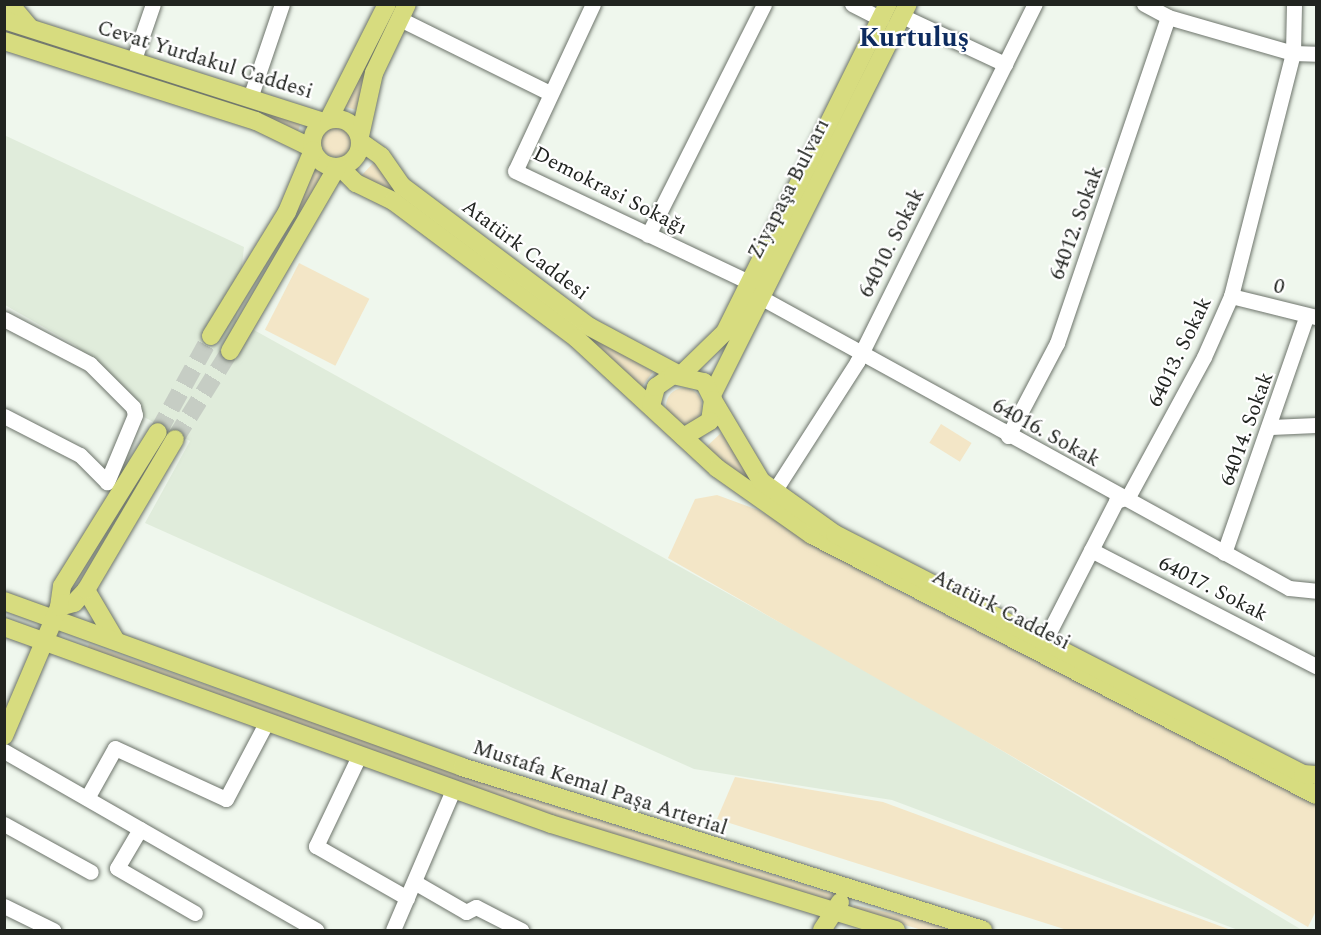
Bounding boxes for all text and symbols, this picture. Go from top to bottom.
street label: Cevat Yurdakul Caddesi [94,15,316,105]
district label: Kurtuluş [859,23,969,55]
street label: Ziyapaşa Bulvarı [743,114,835,264]
street label: Demokrasi Sokağı [529,141,691,241]
street label: 64012. Sokak [1045,163,1109,283]
street label: 64010. Sokak [854,184,930,302]
street label: Atatürk Caddesi [457,194,593,306]
street label: 0 [1271,273,1287,301]
street label: 64013. Sokak [1143,293,1217,411]
street label: 64014. Sokak [1215,369,1279,489]
street label: 64016. Sokak [988,393,1104,473]
street label: 64017. Sokak [1154,551,1272,627]
street label: Atatürk Caddesi [927,564,1075,656]
street label: Mustafa Kemal Paşa Arterial [470,735,730,841]

